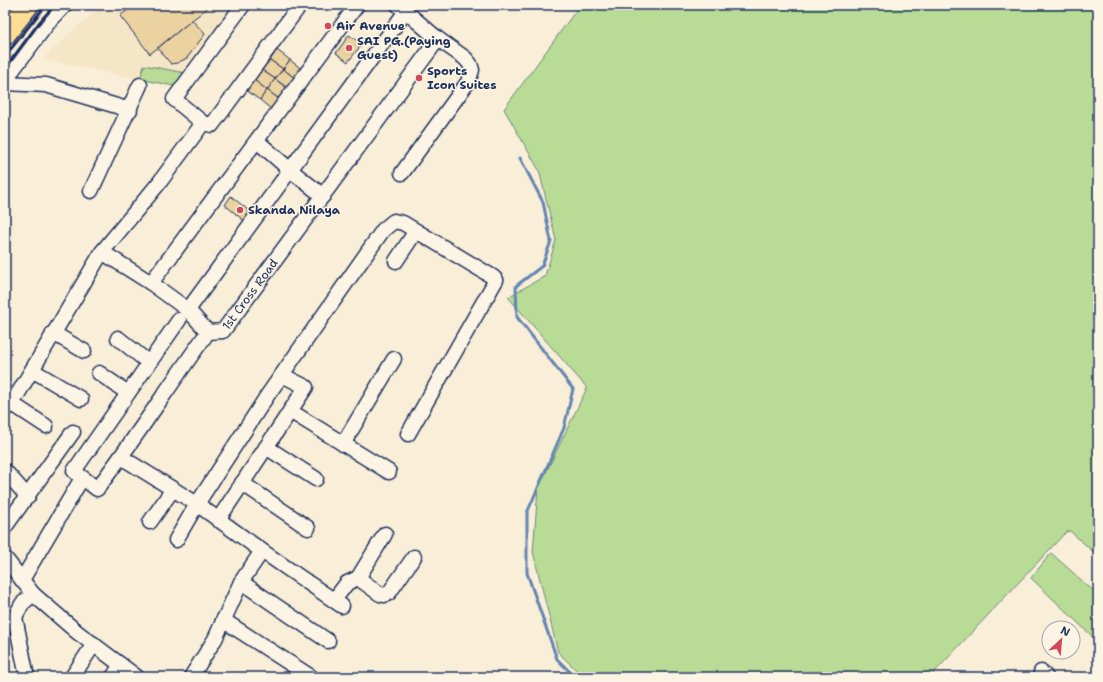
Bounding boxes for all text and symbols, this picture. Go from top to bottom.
place label: Air Avenue [336,18,405,34]
marker: Air Avenue [323,21,333,31]
place label: SAI PG.(Paying Guest) [357,33,451,63]
marker: SAI PG.(Paying Guest) [344,43,354,53]
place label: Sports Icon Suites [427,63,497,93]
marker: Sports Icon Suites [414,73,424,83]
place label: Skanda Nilaya [248,202,341,218]
marker: Skanda Nilaya [235,205,245,215]
street label: 1st Cross Road [218,255,282,333]
north arrow [1041,620,1081,660]
text: N [1058,623,1073,640]

